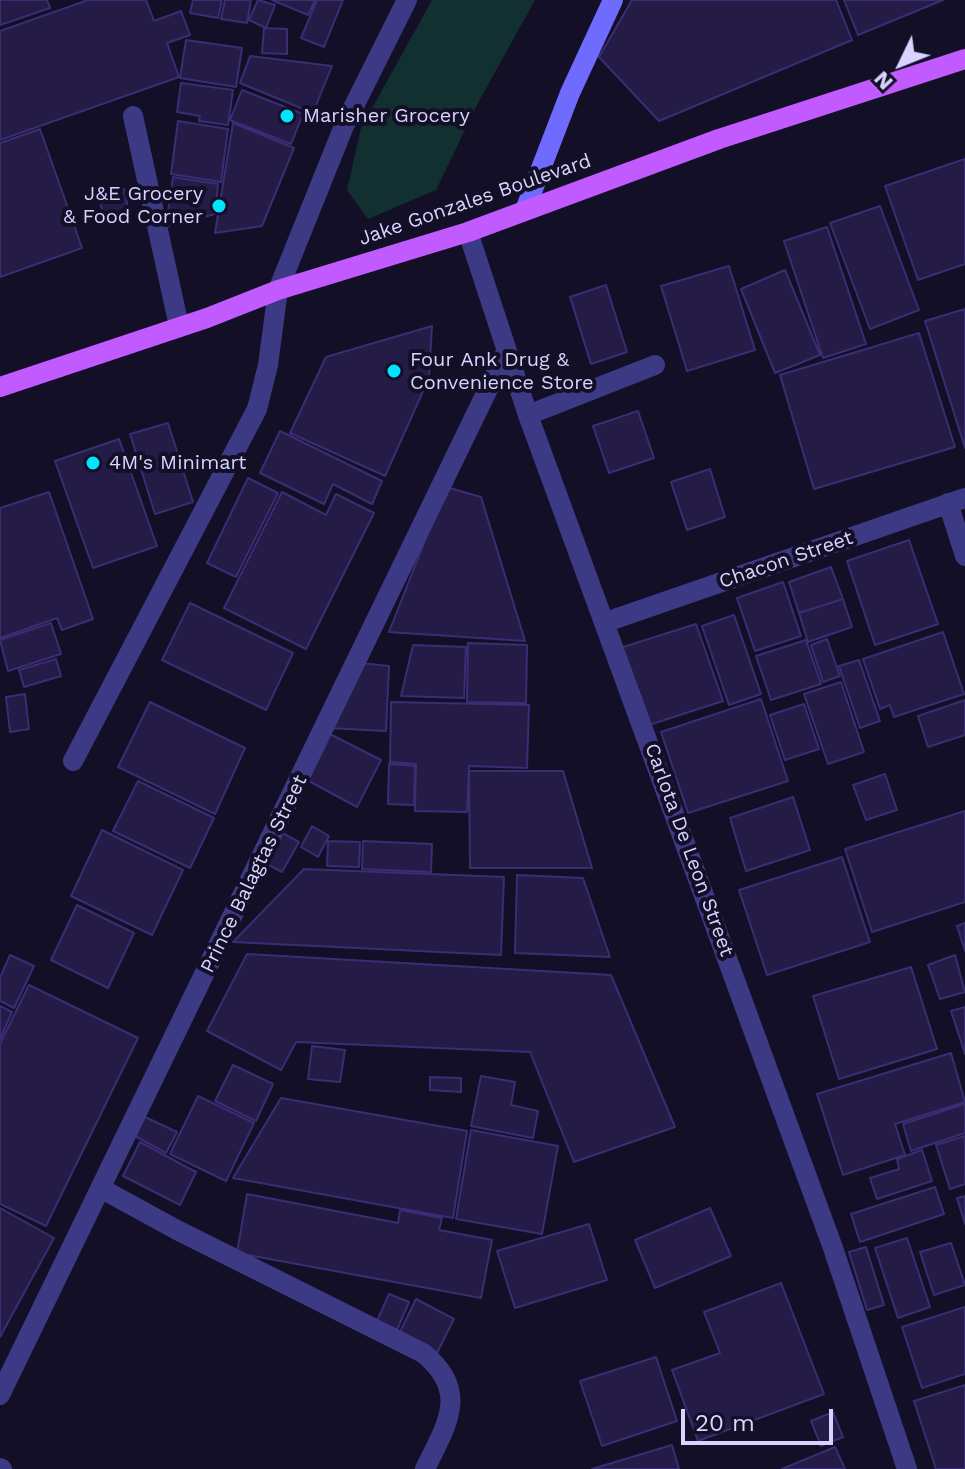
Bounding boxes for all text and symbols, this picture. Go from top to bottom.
north arrow [861,24,941,104]
text: N [868,66,898,95]
place label: Marisher Grocery [303,104,470,128]
marker: Marisher Grocery [278,107,296,125]
street label: Jake Gonzales Boulevard [356,149,594,251]
place label: J&E Grocery & Food Corner [63,182,203,229]
marker: J&E Grocery & Food Corner [210,197,228,215]
place label: Four Ank Drug & Convenience Store [410,348,594,395]
marker: Four Ank Drug & Convenience Store [385,362,403,380]
place label: 4M's Minimart [109,451,246,475]
marker: 4M's Minimart [84,454,102,472]
street label: Chacon Street [716,526,856,594]
street label: Carlota De Leon Street [639,740,739,960]
street label: Prince Balagtas Street [196,771,312,977]
scale bar [685,1393,837,1443]
text: 20 m [695,1409,755,1437]

